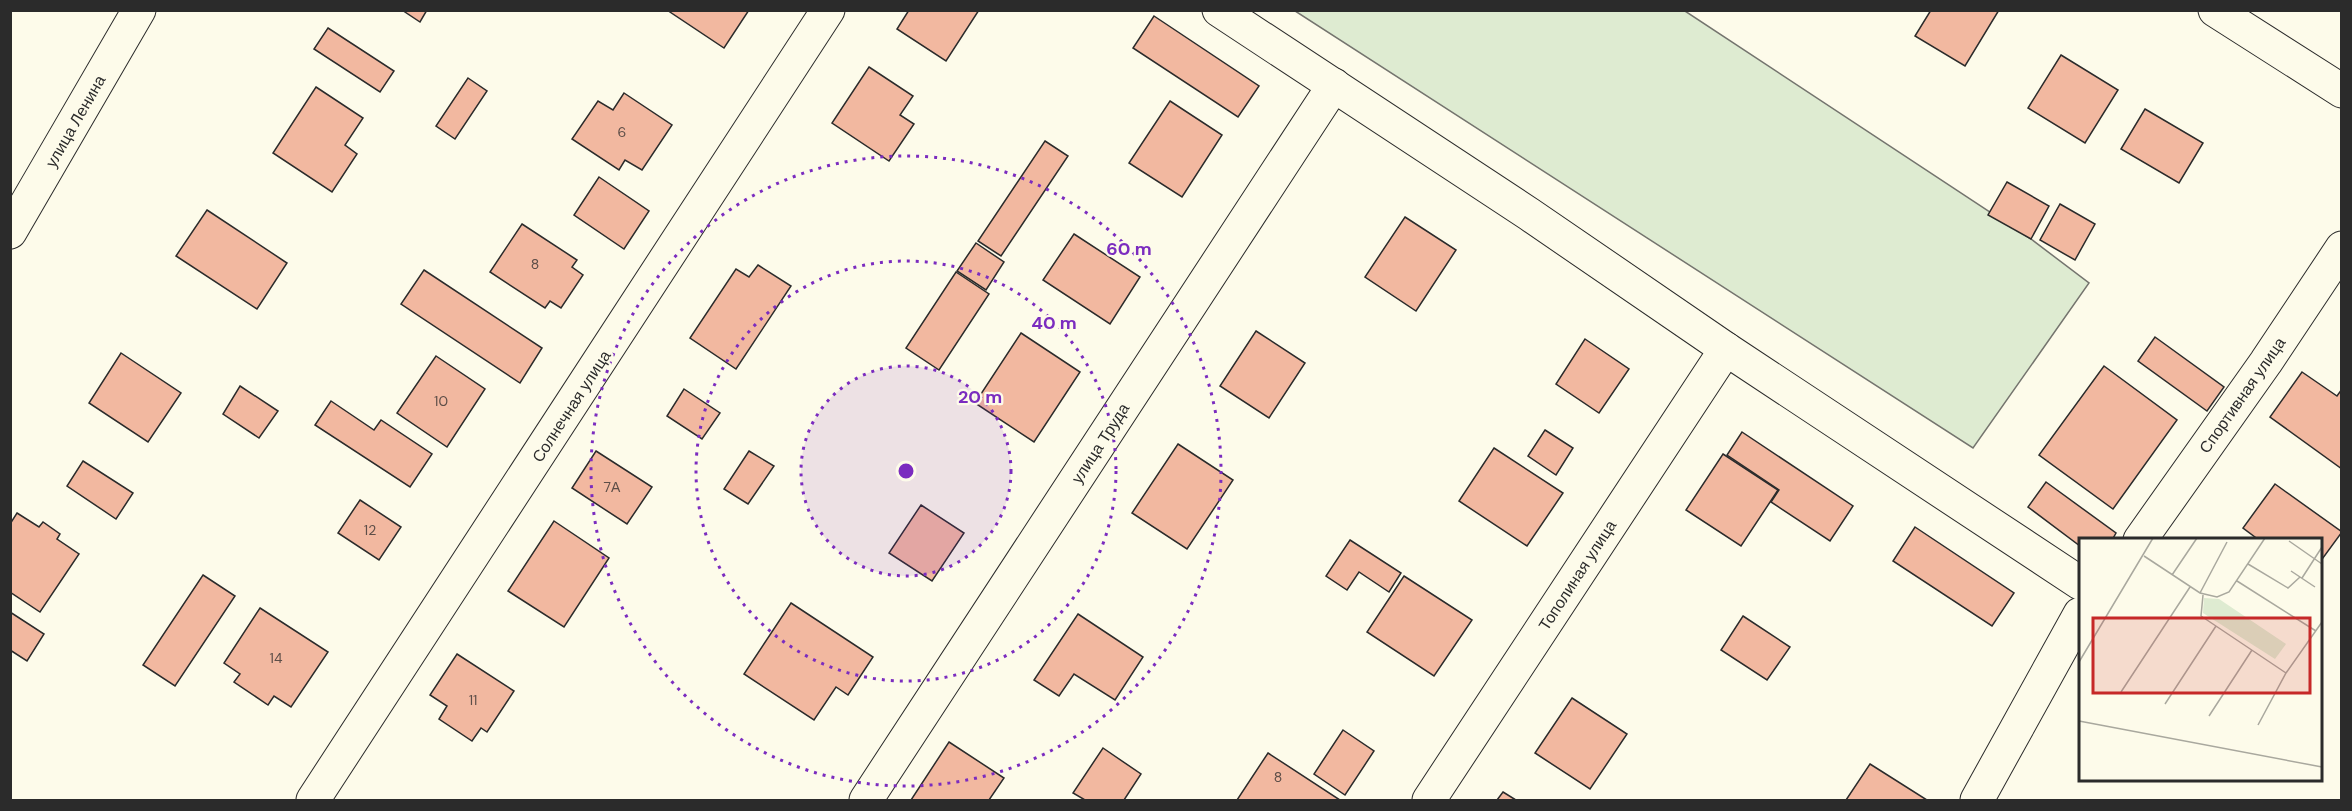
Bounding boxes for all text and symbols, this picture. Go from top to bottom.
street label: улица Ленина [41,71,110,171]
house number: 6 [618,123,626,141]
text: 60 m [1106,237,1152,261]
house number: 8 [531,255,539,273]
text: 40 m [1031,311,1077,335]
street label: Спортивная улица [2194,333,2290,457]
street label: Солнечная улица [527,346,616,466]
text: 20 m [958,385,1002,409]
house number: 10 [434,392,448,410]
street label: улица Труда [1067,399,1134,487]
centre of rings [896,461,916,481]
house number: 7А [604,478,621,496]
street label: Тополиная улица [1534,516,1621,634]
house number: 12 [364,521,376,539]
inset map [2079,538,2322,781]
house number: 14 [270,649,283,667]
house number: 11 [469,691,477,709]
house number: 8 [1274,768,1282,786]

